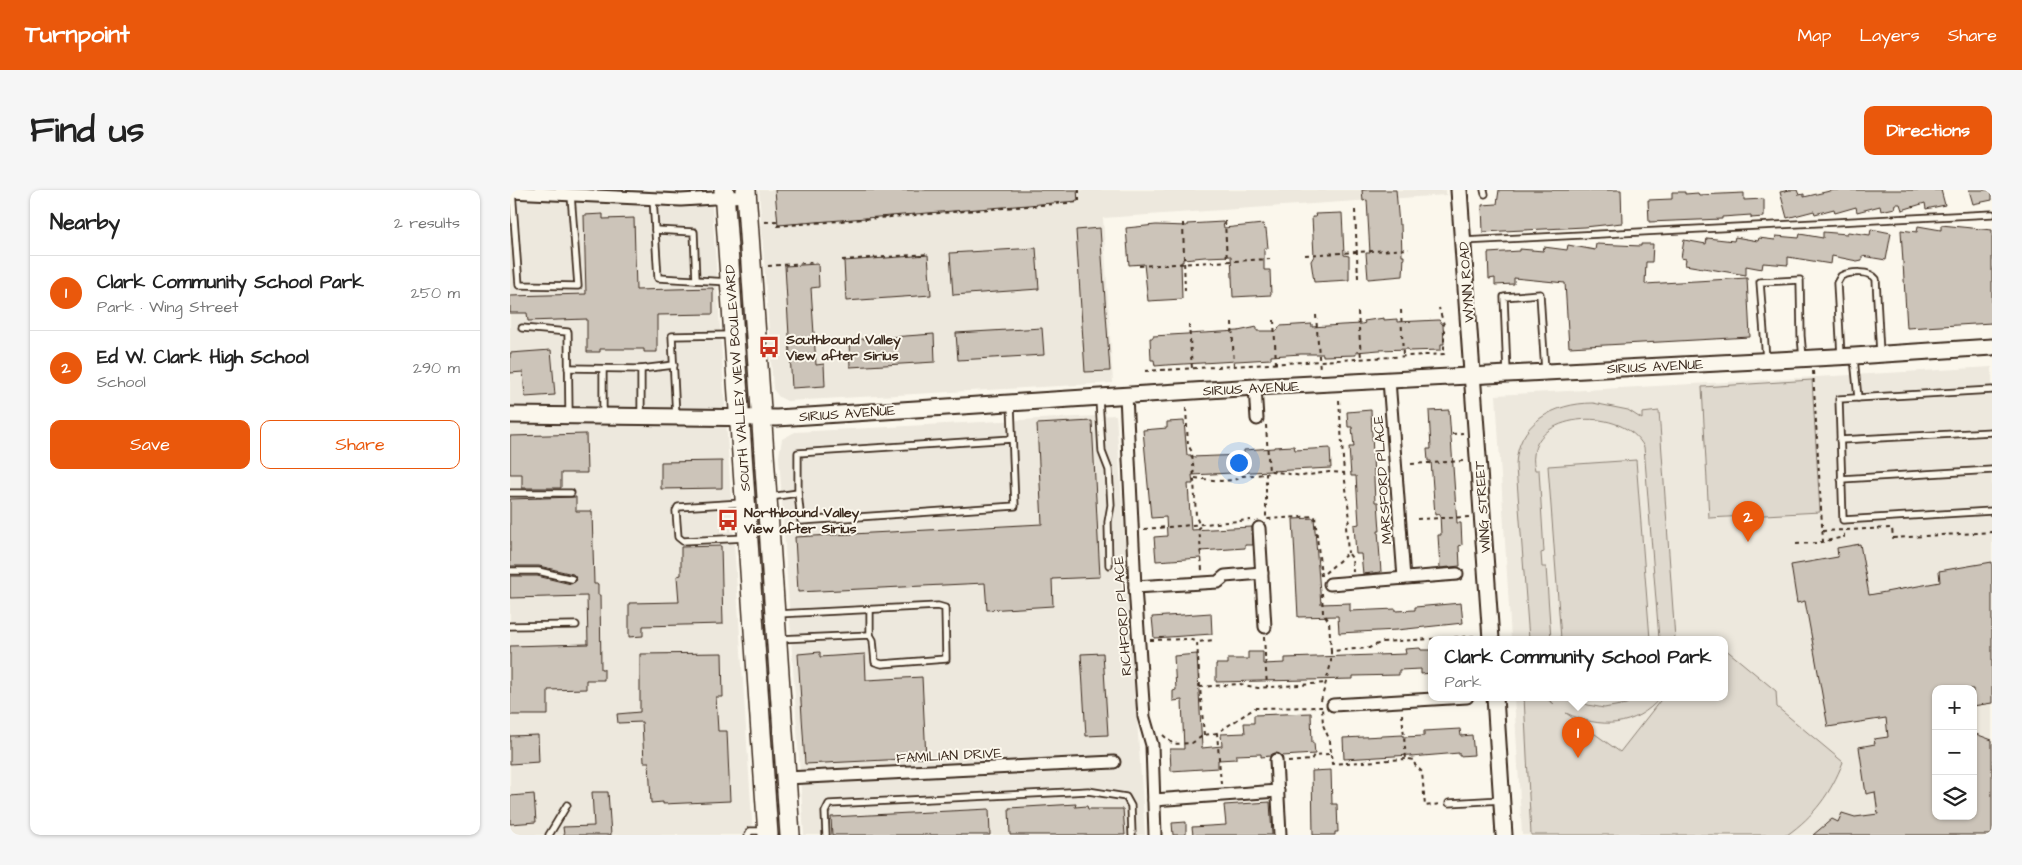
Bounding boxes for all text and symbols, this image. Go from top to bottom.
text: Turnpoint [25,18,130,52]
text: Map [1797,23,1831,48]
text: Layers [1859,23,1920,48]
text: Share [1948,23,1997,48]
text: Find us [30,106,144,155]
button: Directions [1864,106,1992,155]
text: Nearby [50,208,120,237]
text: 2 results [394,212,460,234]
street label: WYNN ROAD [1454,241,1480,323]
street label: SOUTH VALLEY VIEW BOULEVARD [720,264,756,492]
text: Clark Community School Park [97,269,364,296]
text: 1 [65,282,67,304]
text: 250 m [411,282,460,304]
text: Park · Wing Street [97,296,239,318]
place label: Southbound Valley View after Sirius [785,330,901,366]
bus stop icon: Southbound Valley View after Sirius [756,334,782,360]
text: Ed W. Clark High School [97,344,309,371]
street label: SIRIUS AVENUE [1606,354,1705,380]
text: 2 [61,357,71,379]
text: 290 m [413,357,460,379]
text: School [97,371,146,393]
street label: SIRIUS AVENUE [1202,376,1301,402]
street label: SIRIUS AVENUE [798,401,897,427]
street label: MARSFORD PLACE [1368,414,1397,545]
button: Save [50,420,250,469]
button: Share [260,420,460,469]
your location [1226,450,1252,476]
street label: WING STREET [1470,460,1496,554]
pin: 2 [1732,501,1764,542]
place label: Northbound Valley View after Sirius [743,503,859,539]
bus stop icon: Northbound Valley View after Sirius [715,507,741,533]
street label: RICHFORD PLACE [1109,555,1137,676]
popup [1428,636,1728,701]
text: Clark Community School Park [1445,644,1711,671]
text: Park [1445,671,1482,693]
map controls [1932,685,1977,820]
button: + [1932,685,1977,730]
pin: 1 [1562,717,1594,758]
button: − [1932,730,1977,775]
street label: FAMILIAN DRIVE [896,743,1003,769]
button: layers [1932,775,1977,820]

